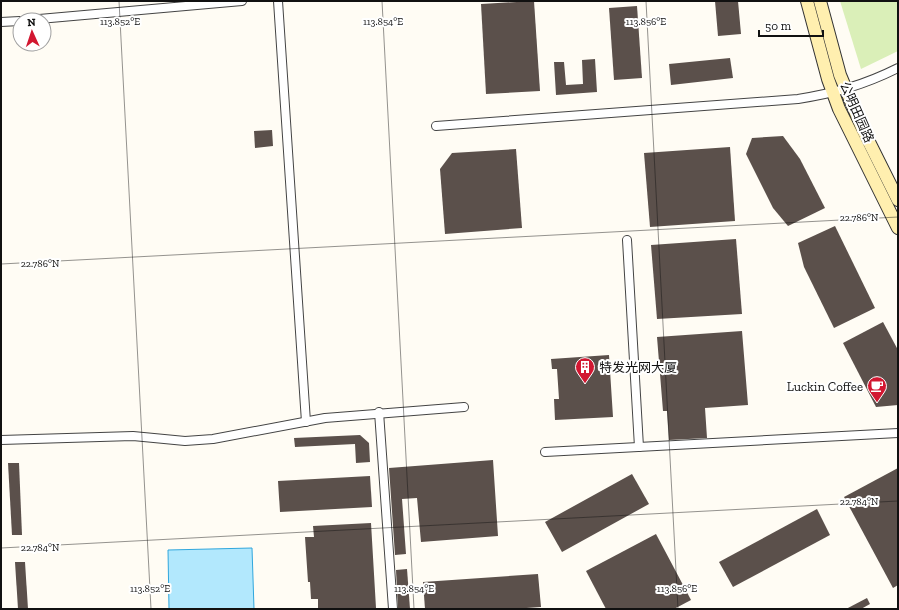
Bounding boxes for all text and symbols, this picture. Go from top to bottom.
north arrow [12,12,52,52]
scale bar [759,12,823,38]
text: N [27,16,37,29]
text: 113.852°E [100,16,140,28]
text: 113.854°E [363,16,403,28]
text: 113.856°E [626,16,666,28]
text: 50 m [765,19,792,33]
street label: 公明田园路 [837,79,877,145]
text: 22.786°N [840,212,879,224]
text: 22.786°N [21,258,60,270]
building icon: 特发光网大厦 [574,356,596,384]
place label: 特发光网大厦 [599,360,677,375]
cafe icon: Luckin Coffee [866,375,888,403]
place label: Luckin Coffee [787,379,863,394]
text: 22.784°N [840,496,879,508]
text: 22.784°N [21,542,60,554]
text: 113.852°E [130,583,170,595]
text: 113.854°E [394,583,434,595]
text: 113.856°E [657,583,697,595]

